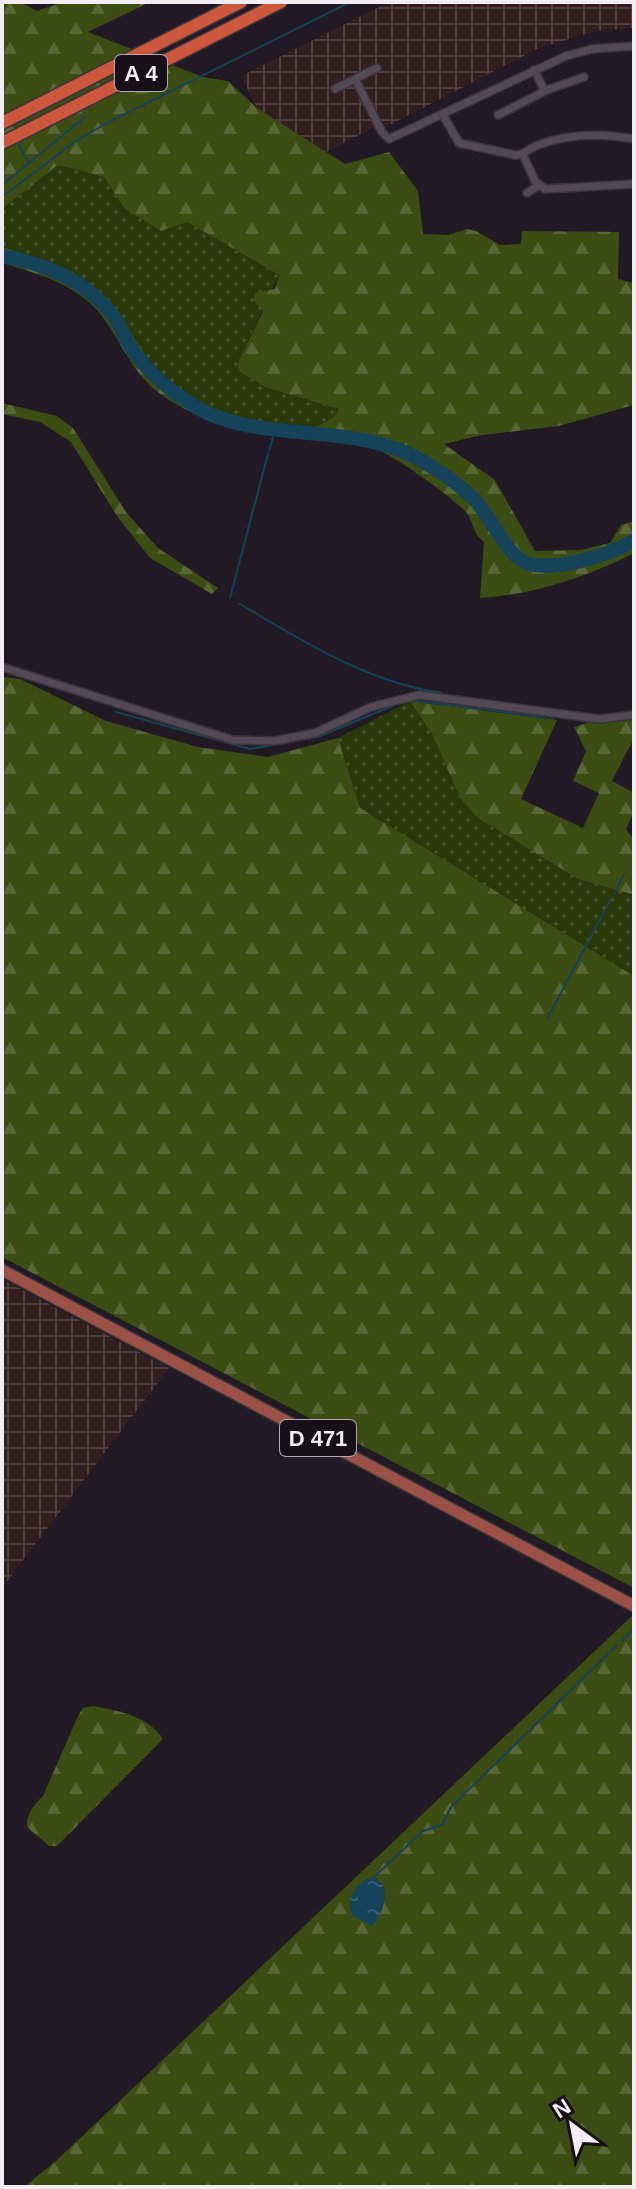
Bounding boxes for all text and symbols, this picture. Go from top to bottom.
road number: A 4 [115,55,167,91]
road number: D 471 [280,1420,356,1456]
north arrow [532,2085,612,2165]
text: N [548,2094,575,2123]

